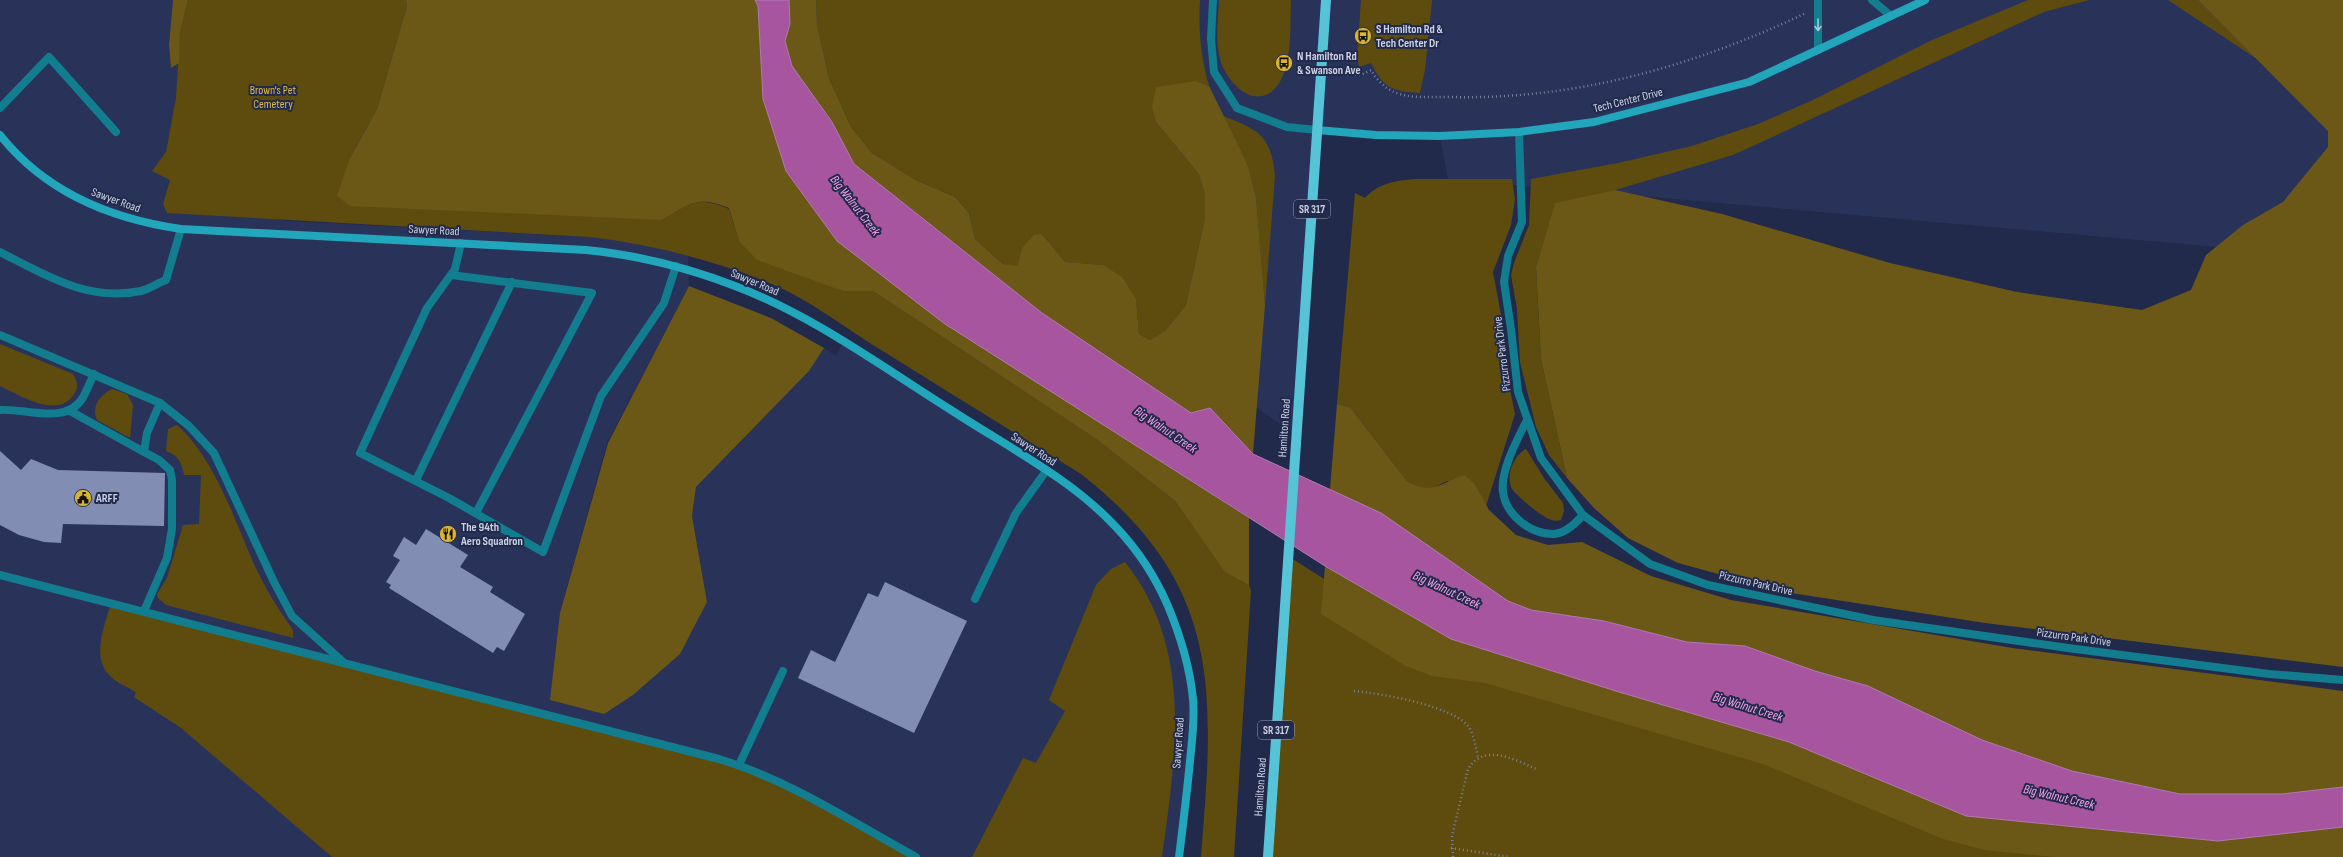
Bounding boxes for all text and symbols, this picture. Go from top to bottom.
one-way arrow [1814,18,1822,31]
place label: S Hamilton Rd & Tech Center Dr [1376,22,1444,51]
bus stop icon: S Hamilton Rd & Tech Center Dr [1353,26,1373,46]
place label: N Hamilton Rd & Swanson Ave [1297,49,1361,78]
bus stop icon: N Hamilton Rd & Swanson Ave [1274,53,1294,73]
park label: Brown's Pet Cemetery [250,83,297,112]
street label: Tech Center Drive [1592,85,1665,116]
water label: Big Walnut Creek [827,172,884,240]
street label: Sawyer Road [89,185,142,216]
road number: SR 317 [1294,200,1330,218]
street label: Sawyer Road [408,222,460,239]
street label: Sawyer Road [728,266,781,299]
street label: Pizzurro Park Drive [1490,316,1515,392]
street label: Hamilton Road [1275,398,1294,458]
water label: Big Walnut Creek [1131,403,1201,457]
street label: Sawyer Road [1008,429,1059,470]
public building icon: ARFF [73,488,93,508]
place label: ARFF [95,491,118,506]
place label: The 94th Aero Squadron [460,520,523,549]
restaurant icon: The 94th Aero Squadron [438,524,458,544]
water label: Big Walnut Creek [1410,567,1484,613]
street label: Pizzurro Park Drive [1718,568,1794,599]
street label: Pizzurro Park Drive [2036,625,2112,650]
water label: Big Walnut Creek [1711,689,1786,726]
street label: Sawyer Road [1169,717,1188,769]
road number: SR 317 [1258,721,1294,739]
street label: Hamilton Road [1251,757,1270,817]
water label: Big Walnut Creek [2022,781,2097,813]

